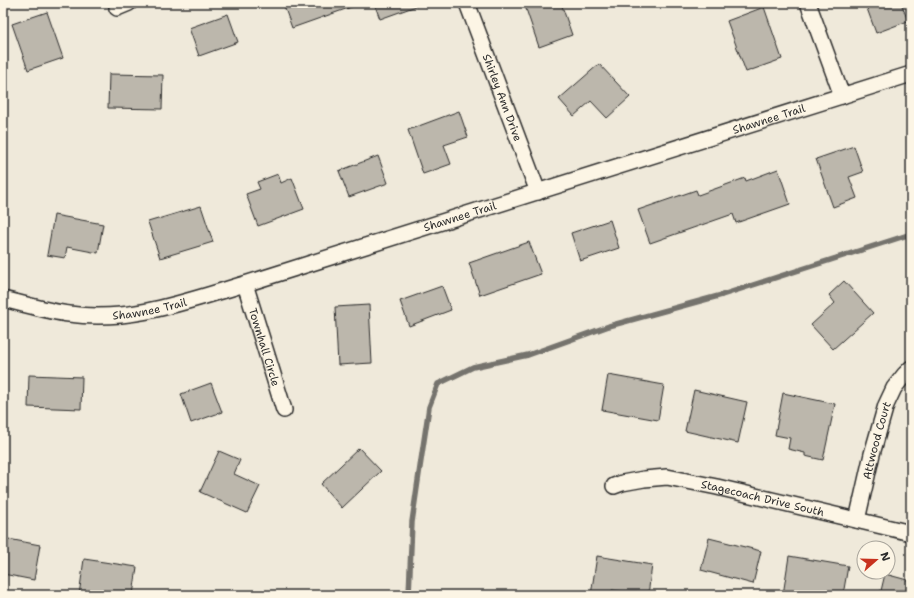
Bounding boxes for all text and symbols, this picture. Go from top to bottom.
street label: Shirley Ann Drive [479,52,526,143]
street label: Shawnee Trail [731,100,808,137]
street label: Shawnee Trail [422,198,499,235]
street label: Shawnee Trail [112,294,189,323]
street label: Townhall Circle [245,306,284,388]
street label: Attwood Court [859,399,894,481]
street label: Stagecoach Drive South [700,476,826,520]
north arrow [856,540,896,580]
text: N [876,550,894,564]

